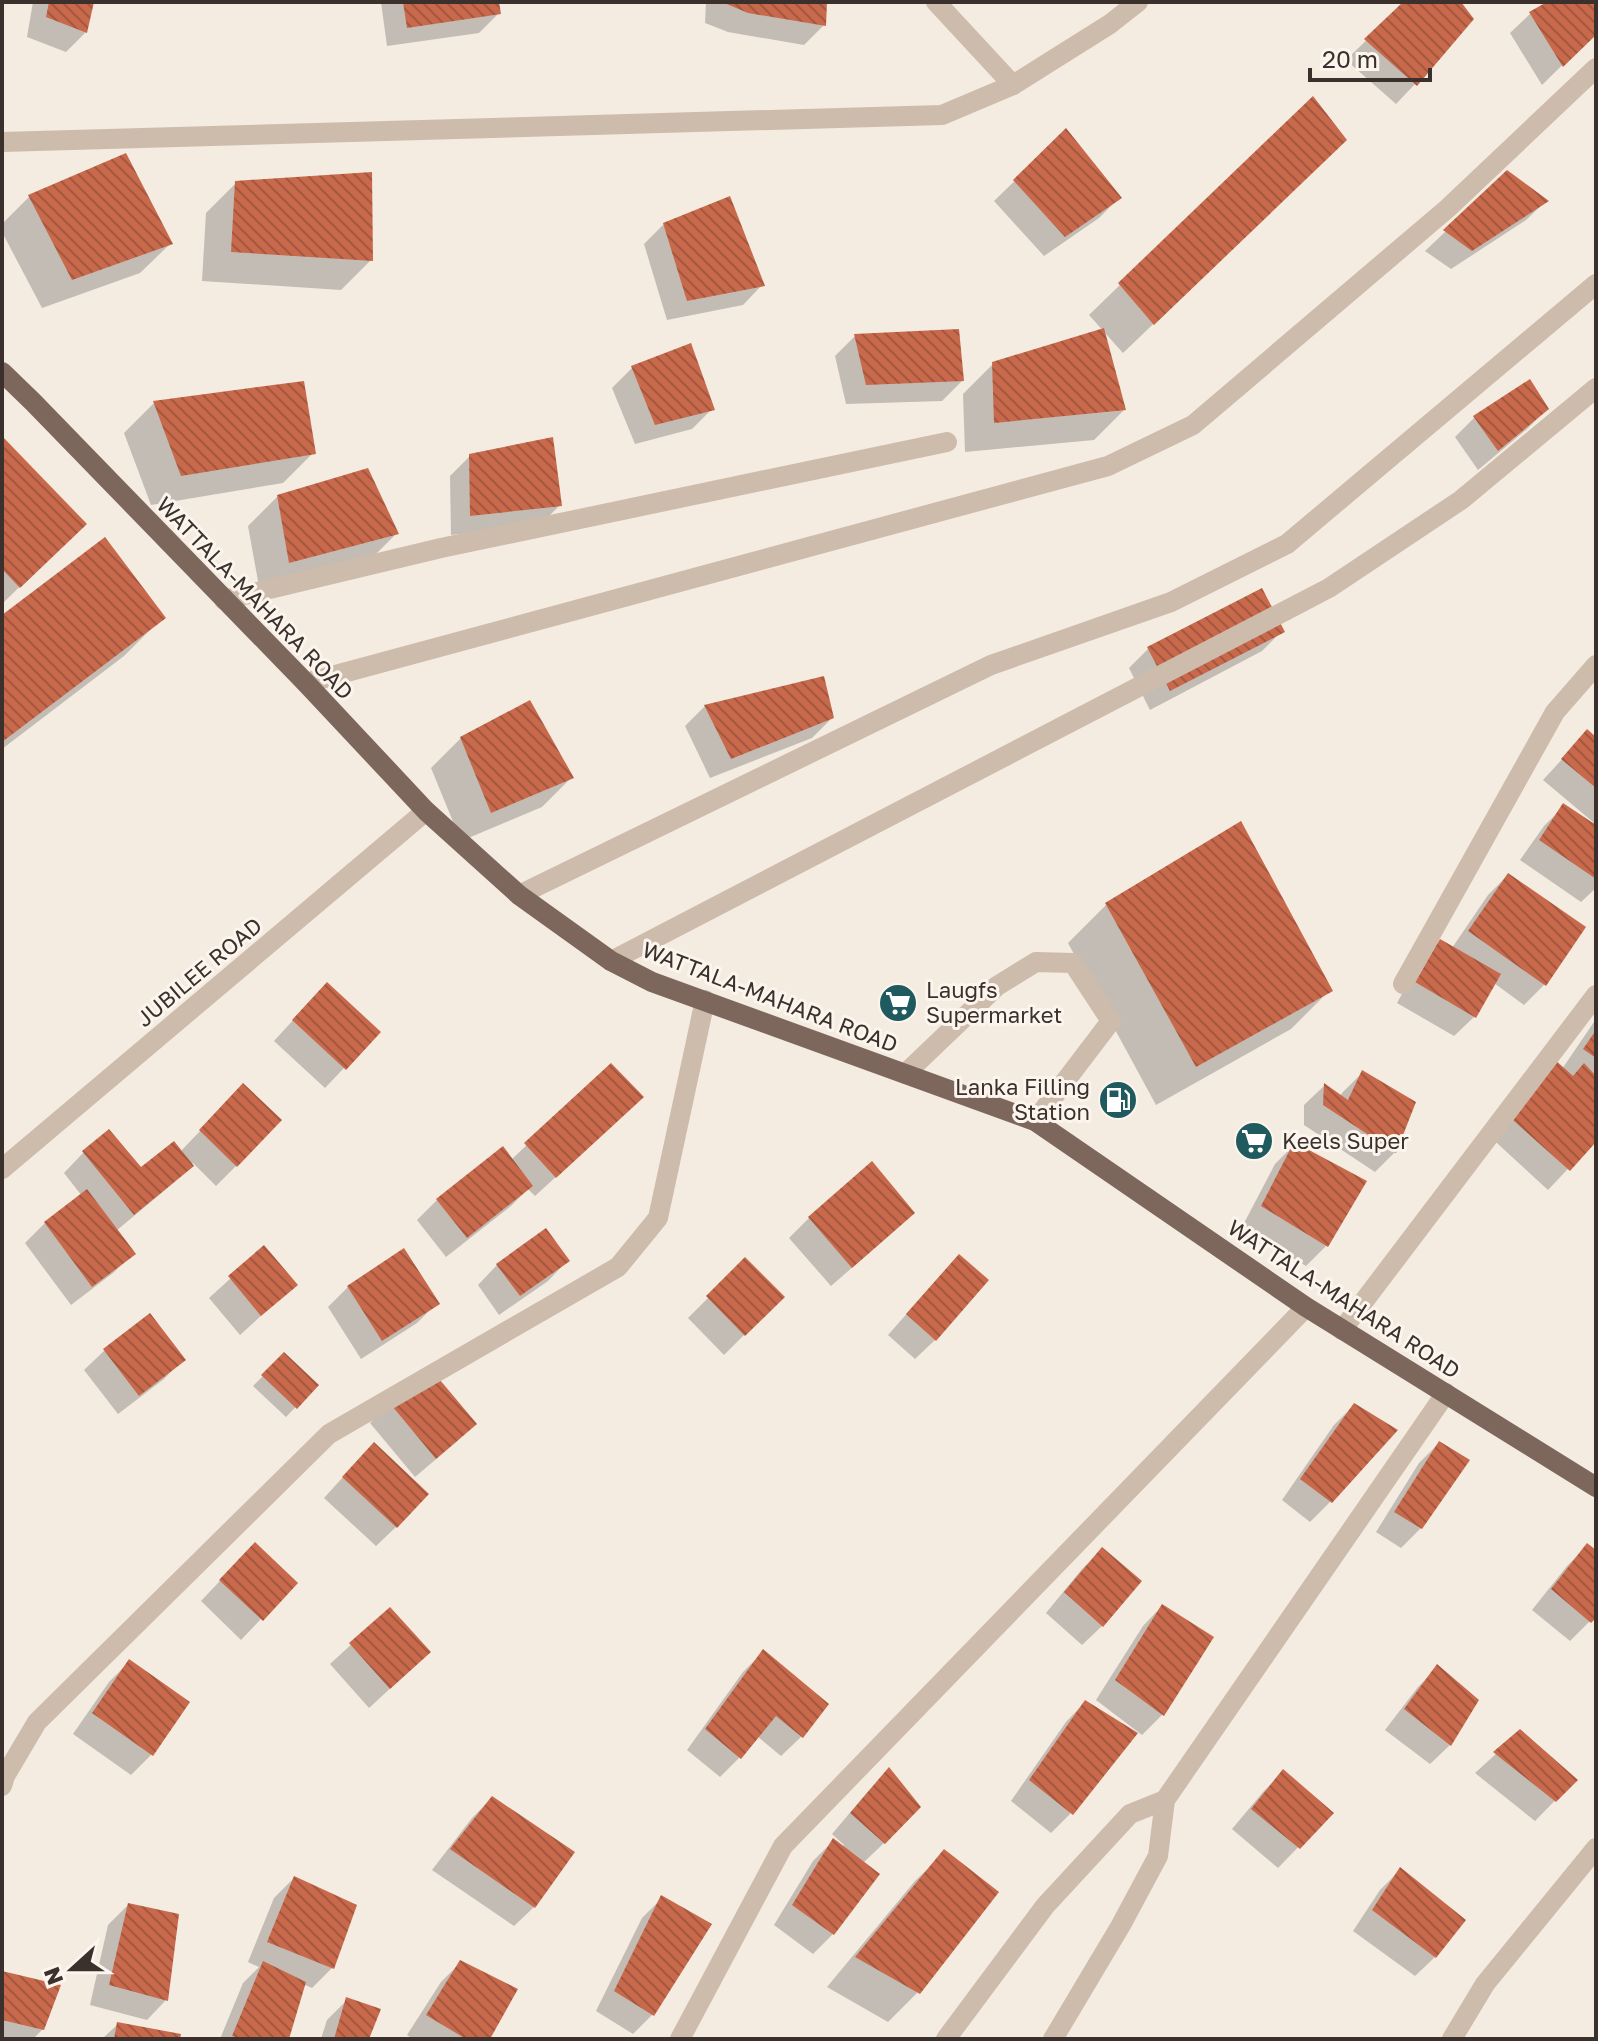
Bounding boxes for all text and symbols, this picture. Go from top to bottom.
scale bar [1310,32,1430,82]
text: 20 m [1322,44,1378,73]
street label: WATTALA-MAHARA ROAD [151,491,359,705]
street label: JUBILEE ROAD [130,911,267,1032]
street label: WATTALA-MAHARA ROAD [639,935,902,1058]
place label: Laugfs Supermarket [926,976,1062,1028]
supermarket icon: Laugfs Supermarket [877,982,919,1024]
place label: Lanka Filling Station [955,1073,1090,1125]
fuel station icon: Lanka Filling Station [1097,1079,1139,1121]
supermarket icon: Keels Super [1233,1120,1275,1162]
place label: Keels Super [1282,1127,1409,1154]
street label: WATTALA-MAHARA ROAD [1223,1213,1465,1384]
north arrow [32,1929,112,2009]
text: N [37,1964,68,1989]

